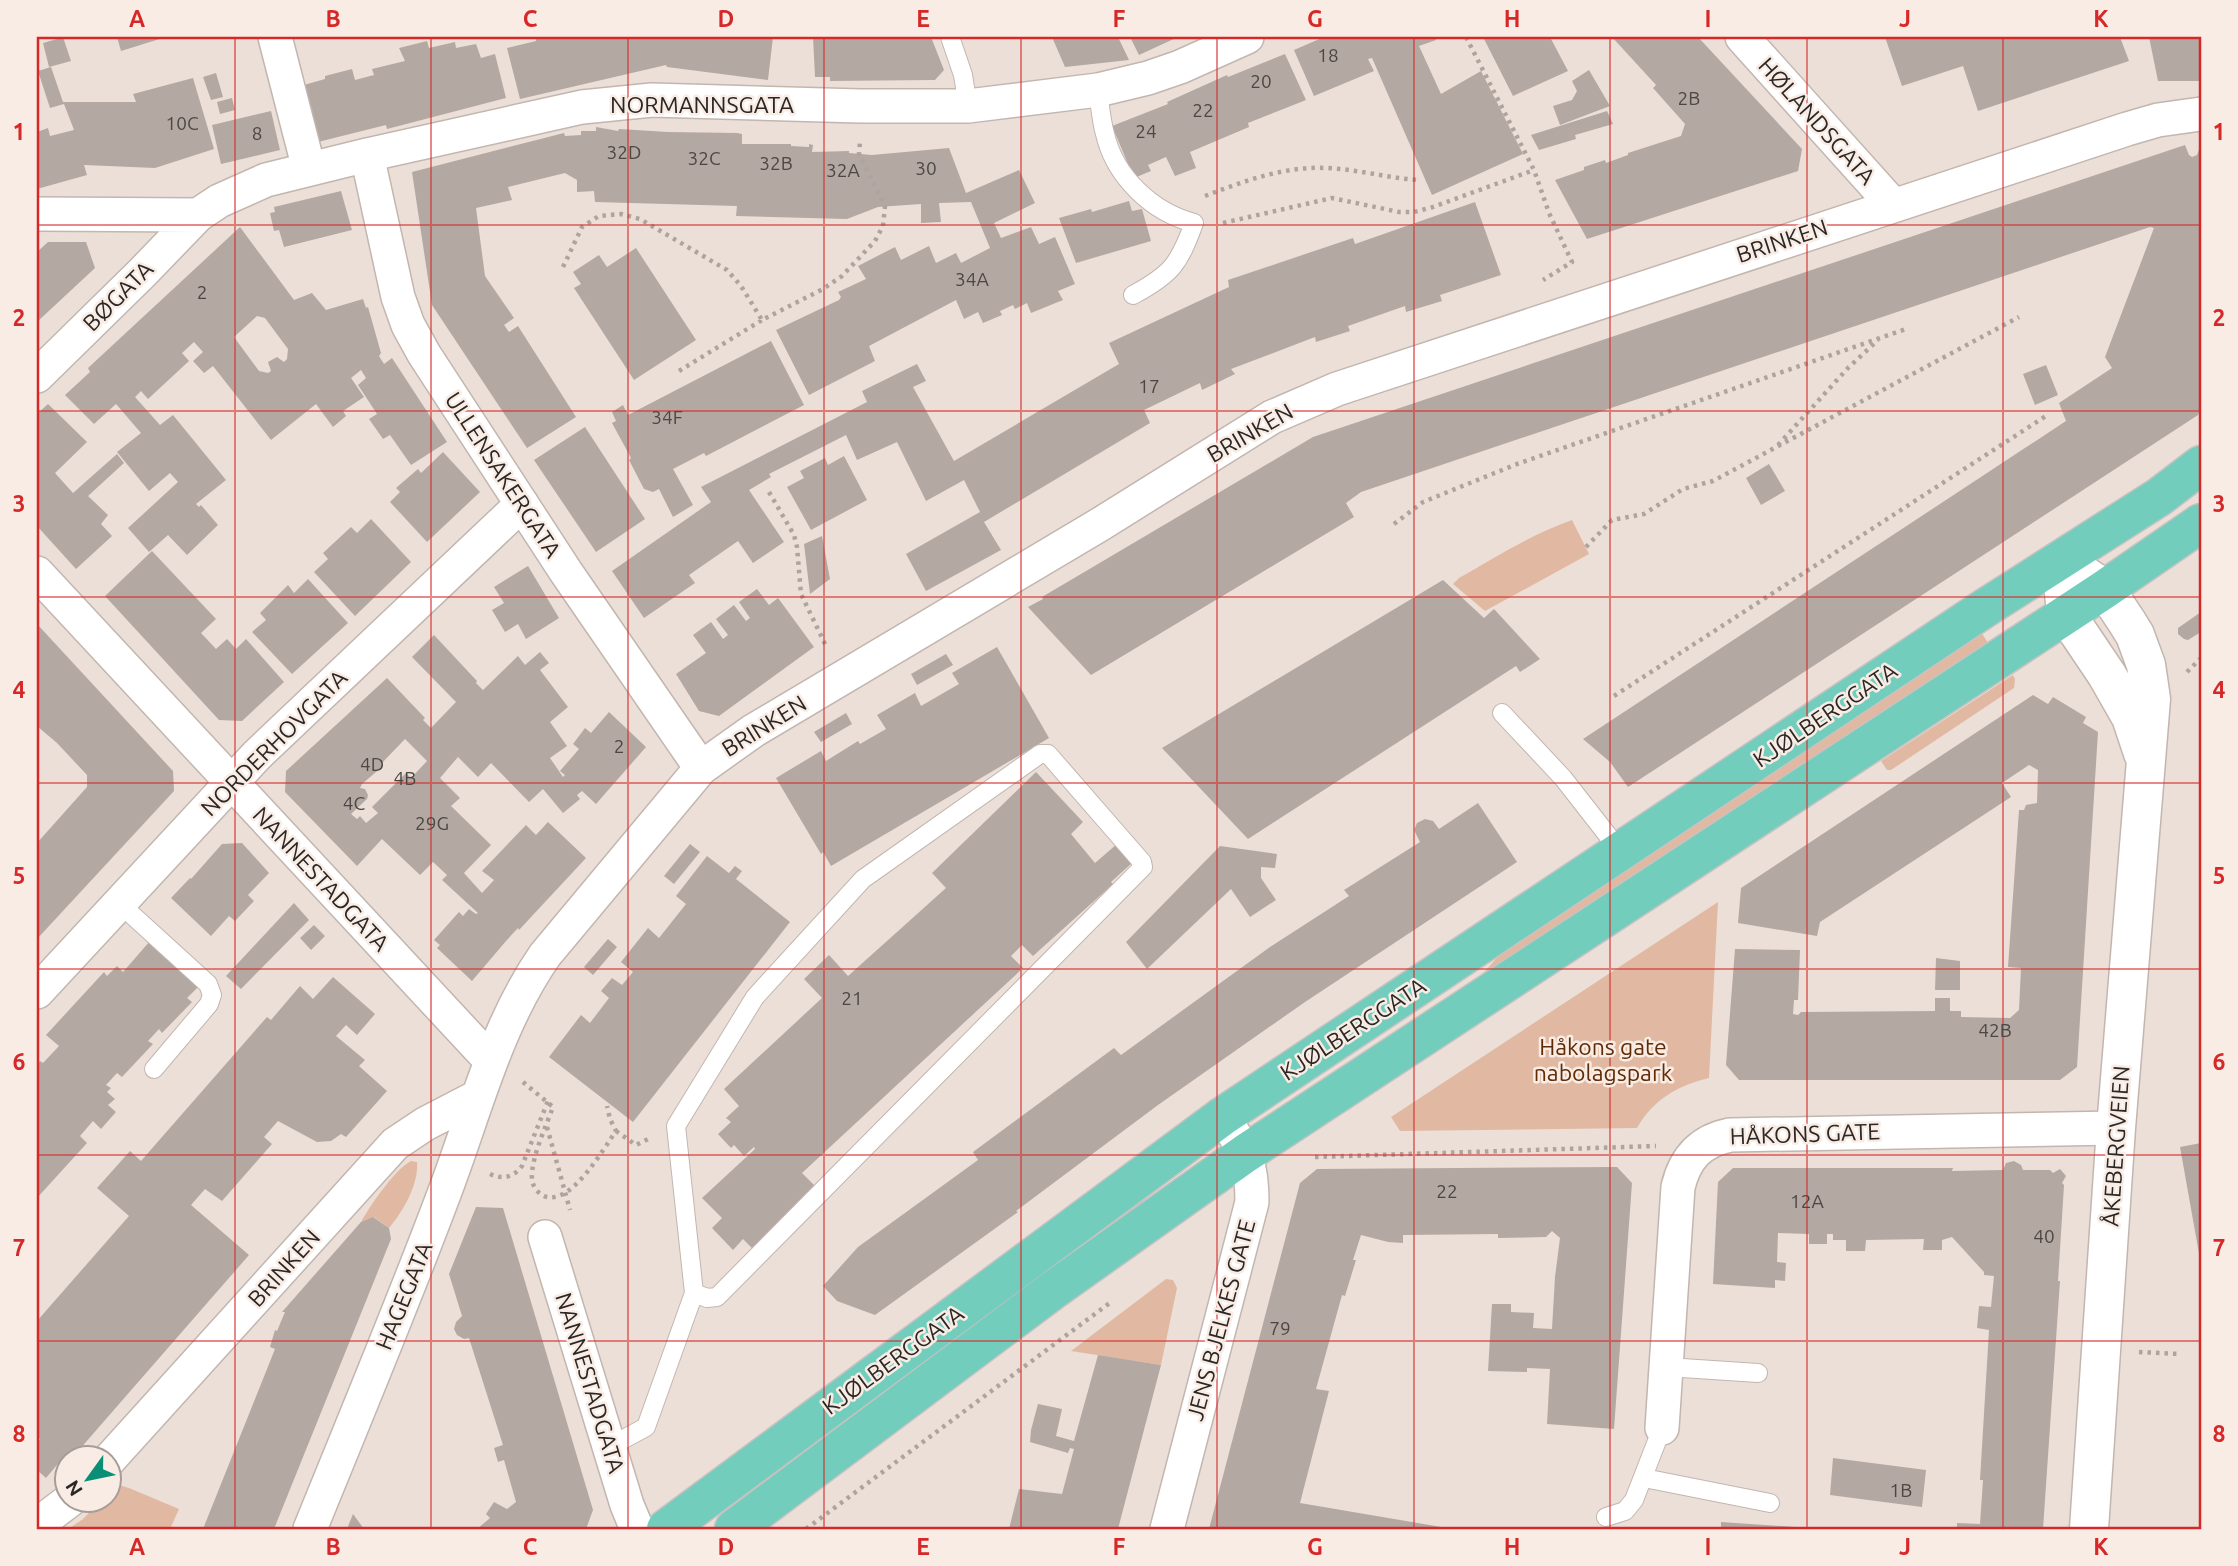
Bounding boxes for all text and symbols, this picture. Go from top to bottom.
text: A [129,6,145,31]
text: B [325,6,341,31]
text: C [523,6,538,31]
text: D [718,6,734,31]
text: E [916,6,930,31]
text: F [1113,6,1126,31]
text: G [1307,6,1323,31]
text: H [1504,6,1520,31]
text: I [1705,6,1711,31]
text: J [1899,6,1911,31]
text: K [2093,6,2109,31]
house number: 18 [1317,44,1339,66]
street label: HØLANDSGATA [1754,52,1881,189]
house number: 20 [1250,70,1272,92]
house number: 2B [1678,87,1700,109]
street label: NORMANNSGATA [610,92,794,117]
house number: 22 [1192,99,1214,121]
house number: 10C [165,112,199,134]
text: 1 [13,119,25,144]
text: 1 [2213,119,2225,144]
house number: 24 [1135,120,1157,142]
house number: 8 [252,122,262,144]
house number: 32D [607,141,641,163]
house number: 32C [687,147,721,169]
house number: 32B [759,152,793,174]
house number: 30 [915,157,937,179]
house number: 32A [826,159,861,181]
street label: BRINKEN [1733,214,1831,267]
street label: BØGATA [78,256,158,336]
house number: 34A [955,268,990,290]
house number: 2 [197,281,207,303]
text: 2 [13,305,25,330]
text: 2 [2213,305,2225,330]
house number: 17 [1138,375,1160,397]
street label: ULLENSAKERGATA [441,387,566,562]
street label: BRINKEN [1203,398,1297,467]
house number: 34F [651,406,683,428]
text: 3 [13,491,25,516]
text: 3 [2213,491,2225,516]
street label: KJØLBERGGATA [1748,657,1901,772]
street label: NORDERHOVGATA [196,665,352,821]
text: 4 [13,677,26,702]
text: 4 [2213,677,2226,702]
street label: BRINKEN [717,690,810,761]
house number: 2 [614,735,624,757]
house number: 4D [360,753,384,775]
house number: 4B [394,767,416,789]
house number: 4C [343,792,366,814]
street label: NANNESTADGATA [248,802,394,956]
house number: 29G [415,812,449,834]
text: 5 [13,863,25,888]
text: 5 [2213,863,2225,888]
street label: KJØLBERGGATA [1276,972,1430,1085]
house number: 21 [841,987,863,1009]
house number: 42B [1978,1019,2012,1041]
park label: Håkons gate nabolagspark [1534,1034,1673,1085]
text: 6 [13,1049,26,1074]
text: 6 [2213,1049,2226,1074]
street label: ÅKEBERGVEIEN [2097,1065,2134,1227]
street label: HÅKONS GATE [1729,1118,1881,1149]
house number: 22 [1436,1180,1458,1202]
house number: 12A [1790,1190,1825,1212]
street label: JENS BJELKES GATE [1182,1216,1259,1423]
street label: BRINKEN [243,1224,325,1311]
house number: 40 [2033,1225,2055,1247]
text: 7 [13,1235,25,1260]
text: 7 [2213,1235,2225,1260]
street label: HAGEGATA [371,1238,436,1353]
street label: NANNESTADGATA [551,1290,630,1476]
street label: KJØLBERGGATA [817,1300,968,1419]
house number: 79 [1269,1317,1291,1339]
text: 8 [13,1421,25,1446]
text: 8 [2213,1421,2225,1446]
north arrow [52,1444,122,1514]
text: N [61,1476,87,1500]
house number: 1B [1890,1479,1912,1501]
text: A [129,1534,145,1559]
text: B [325,1534,341,1559]
text: C [523,1534,538,1559]
text: D [718,1534,734,1559]
text: E [916,1534,930,1559]
text: F [1113,1534,1126,1559]
text: G [1307,1534,1323,1559]
text: H [1504,1534,1520,1559]
text: I [1705,1534,1711,1559]
text: J [1899,1534,1911,1559]
text: K [2093,1534,2109,1559]

